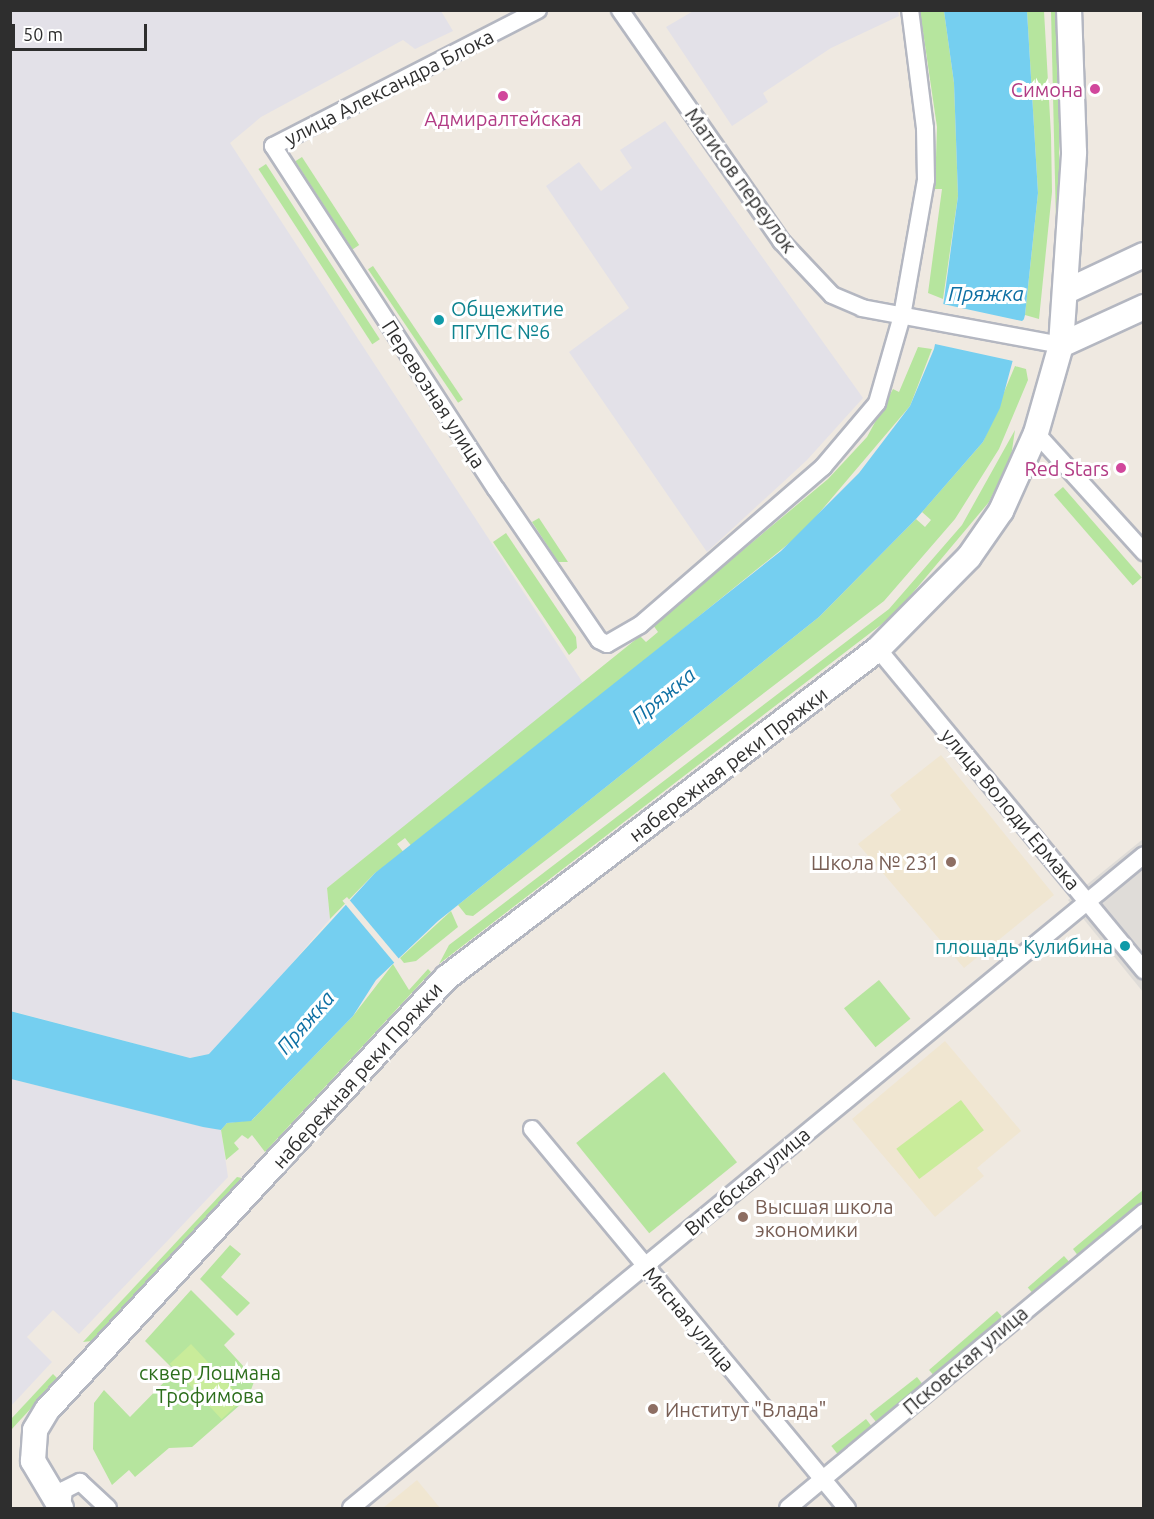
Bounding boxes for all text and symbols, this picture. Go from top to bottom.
scale bar [15,12,150,50]
text: 50 m [23,24,63,44]
street label: улица Александра Блока [280,24,498,150]
place label: Симона [1011,77,1083,101]
marker: Симона [1088,82,1102,96]
marker: Адмиралтейская [496,89,510,103]
street label: Матисов переулок [680,103,802,257]
place label: Адмиралтейская [424,106,582,130]
water label: Пряжка [948,280,1024,306]
place label: Общежитие ПГУПС №6 [451,296,564,343]
marker: Общежитие ПГУПС №6 [432,313,446,327]
street label: Перевозная улица [377,315,491,473]
place label: Red Stars [1024,456,1109,480]
marker: Red Stars [1114,461,1128,475]
water label: Пряжка [626,661,700,729]
street label: набережная реки Пряжки [624,682,832,846]
street label: улица Володи Ермака [936,723,1086,895]
place label: Школа № 231 [811,850,939,874]
marker: Школа № 231 [944,855,958,869]
place label: площадь Кулибина [935,934,1113,958]
marker: площадь Кулибина [1118,939,1132,953]
street label: набережная реки Пряжки [267,977,447,1173]
water label: Пряжка [271,985,339,1059]
street label: Витебская улица [679,1122,815,1240]
place label: Высшая школа экономики [755,1194,894,1241]
marker: Высшая школа экономики [736,1210,750,1224]
street label: Мясная улица [638,1262,740,1376]
street label: Псковская улица [898,1301,1032,1419]
park label: сквер Лоцмана Трофимова [139,1360,281,1407]
place label: Институт "Влада" [665,1397,826,1421]
marker: Институт "Влада" [646,1402,660,1416]

